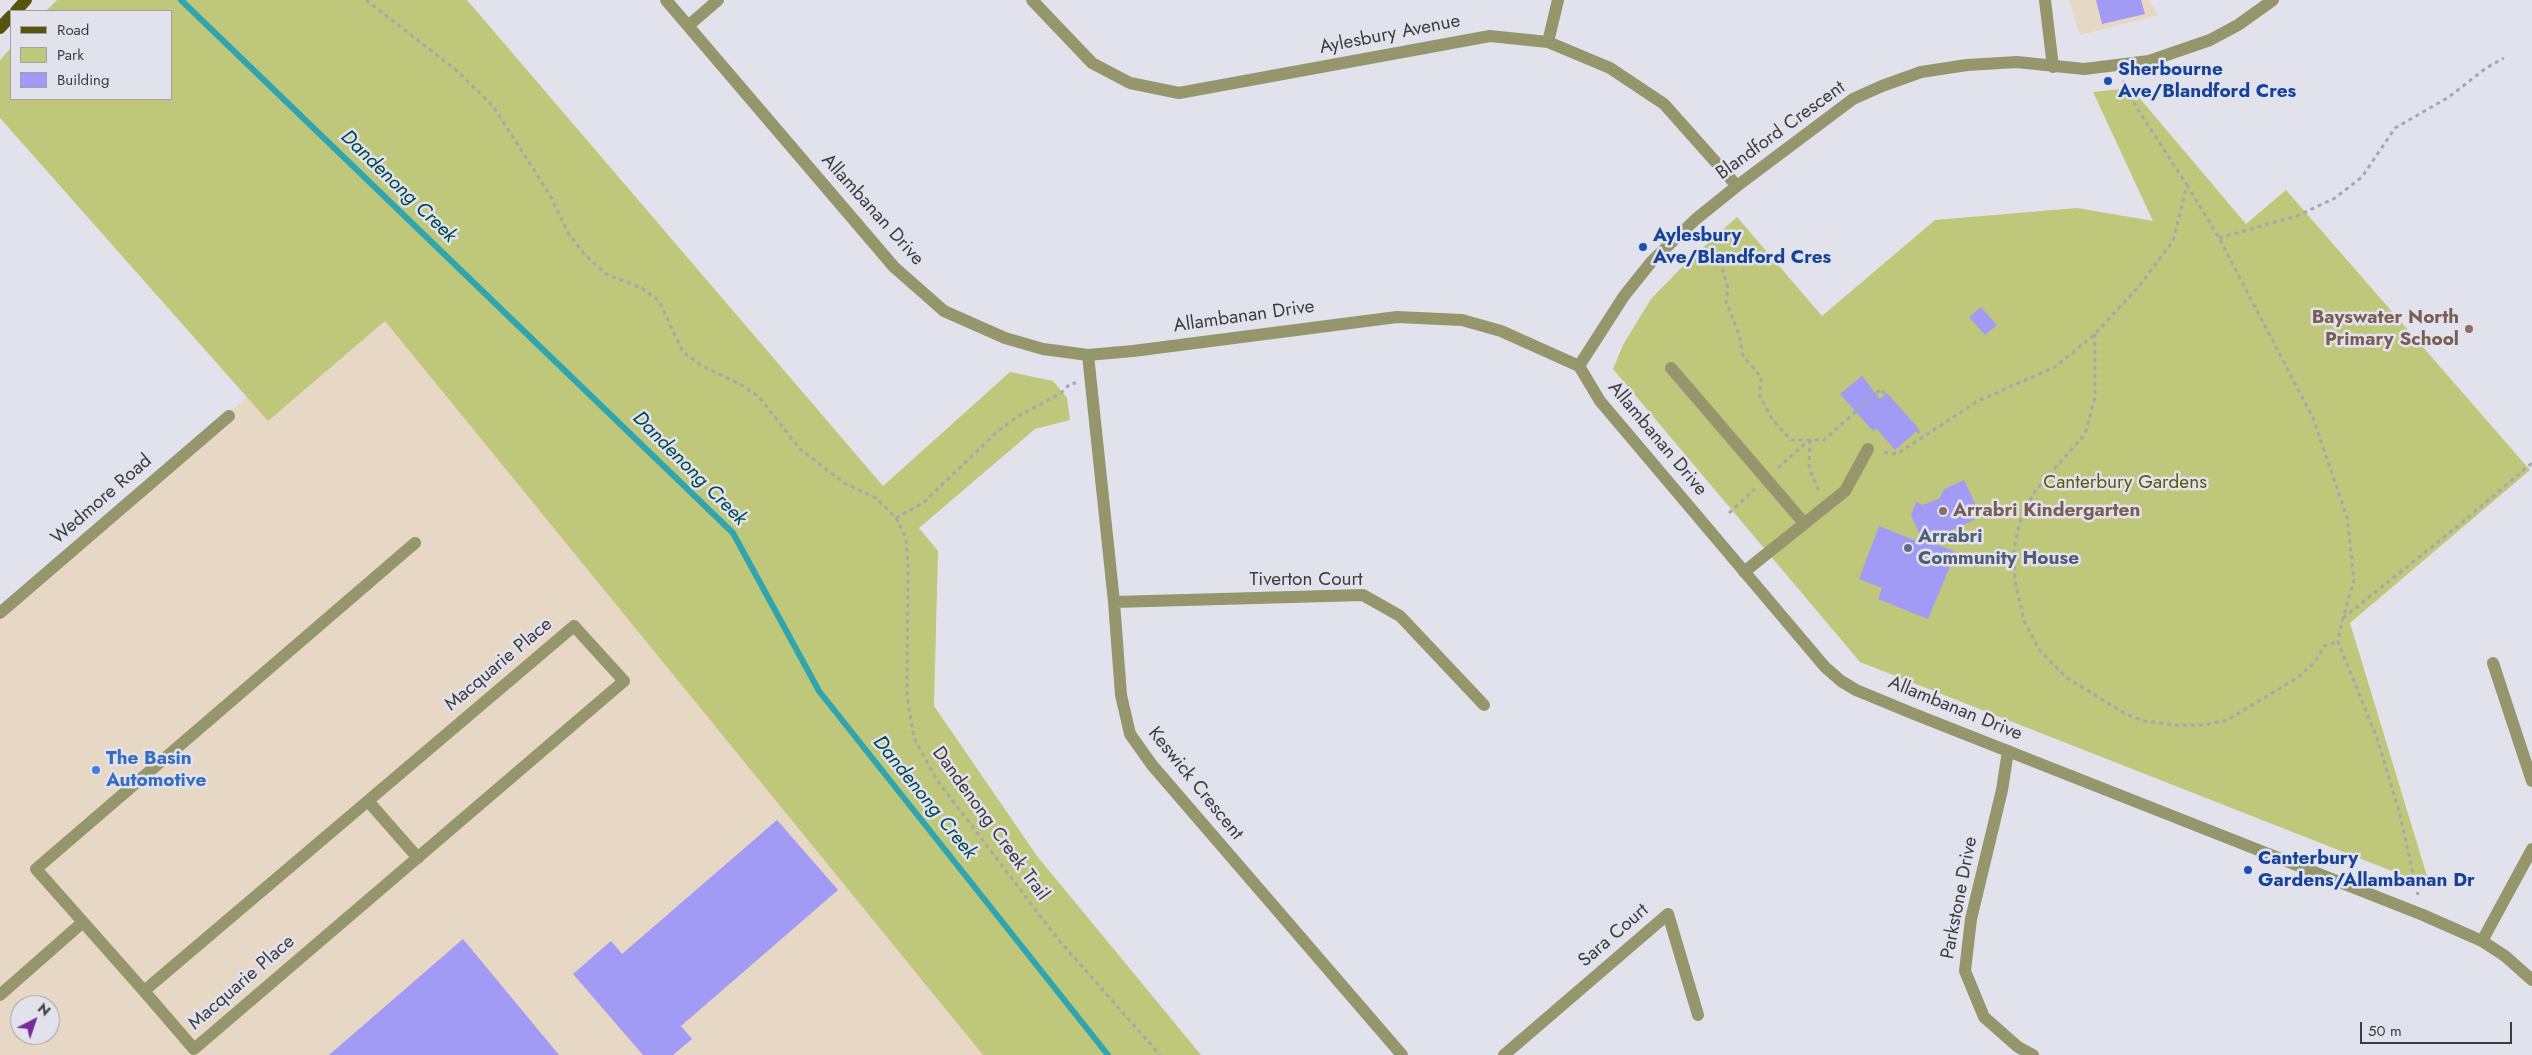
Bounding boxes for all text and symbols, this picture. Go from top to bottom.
legend [10,10,172,100]
street label: Aylesbury Avenue [1318,10,1462,60]
text: Road [57,19,89,41]
text: Park [57,44,84,66]
place label: Sherbourne Ave/Blandford Cres [2118,59,2296,103]
text: Building [57,69,109,91]
marker: Sherbourne Ave/Blandford Cres [2102,75,2114,87]
street label: Blandford Crescent [1712,77,1850,185]
water label: Dandenong Creek [335,126,461,248]
street label: Allambanan Drive [816,150,928,270]
place label: Aylesbury Ave/Blandford Cres [1653,225,1831,269]
marker: Aylesbury Ave/Blandford Cres [1637,241,1649,253]
street label: Allambanan Drive [1172,296,1316,338]
place label: Bayswater North Primary School [2312,307,2459,351]
marker: Bayswater North Primary School [2463,323,2475,335]
street label: Allambanan Drive [1603,377,1711,501]
water label: Dandenong Creek [627,407,751,531]
street label: Wedmore Road [47,450,157,550]
park label: Canterbury Gardens [2043,472,2207,494]
place label: Arrabri Kindergarten [1953,500,2140,522]
marker: Arrabri Kindergarten [1937,505,1949,517]
place label: Arrabri Community House [1918,526,2079,570]
marker: Arrabri Community House [1902,542,1914,554]
street label: Tiverton Court [1249,569,1363,591]
street label: Macquarie Place [441,613,557,717]
street label: Allambanan Drive [1885,672,2025,746]
street label: Keswick Crescent [1143,723,1247,845]
water label: Dandenong Creek [867,731,981,865]
street label: Dandenong Creek Trail [927,743,1053,905]
place label: The Basin Automotive [106,748,206,792]
marker: The Basin Automotive [90,764,102,776]
street label: Parkstone Drive [1937,835,1983,961]
place label: Canterbury Gardens/Allambanan Dr [2258,848,2475,892]
marker: Canterbury Gardens/Allambanan Dr [2242,864,2254,876]
street label: Sara Court [1574,899,1654,973]
street label: Macquarie Place [184,931,300,1035]
north arrow [10,995,60,1045]
text: N [33,998,55,1021]
scale bar [2362,1012,2514,1044]
text: 50 m [2368,1020,2402,1042]

